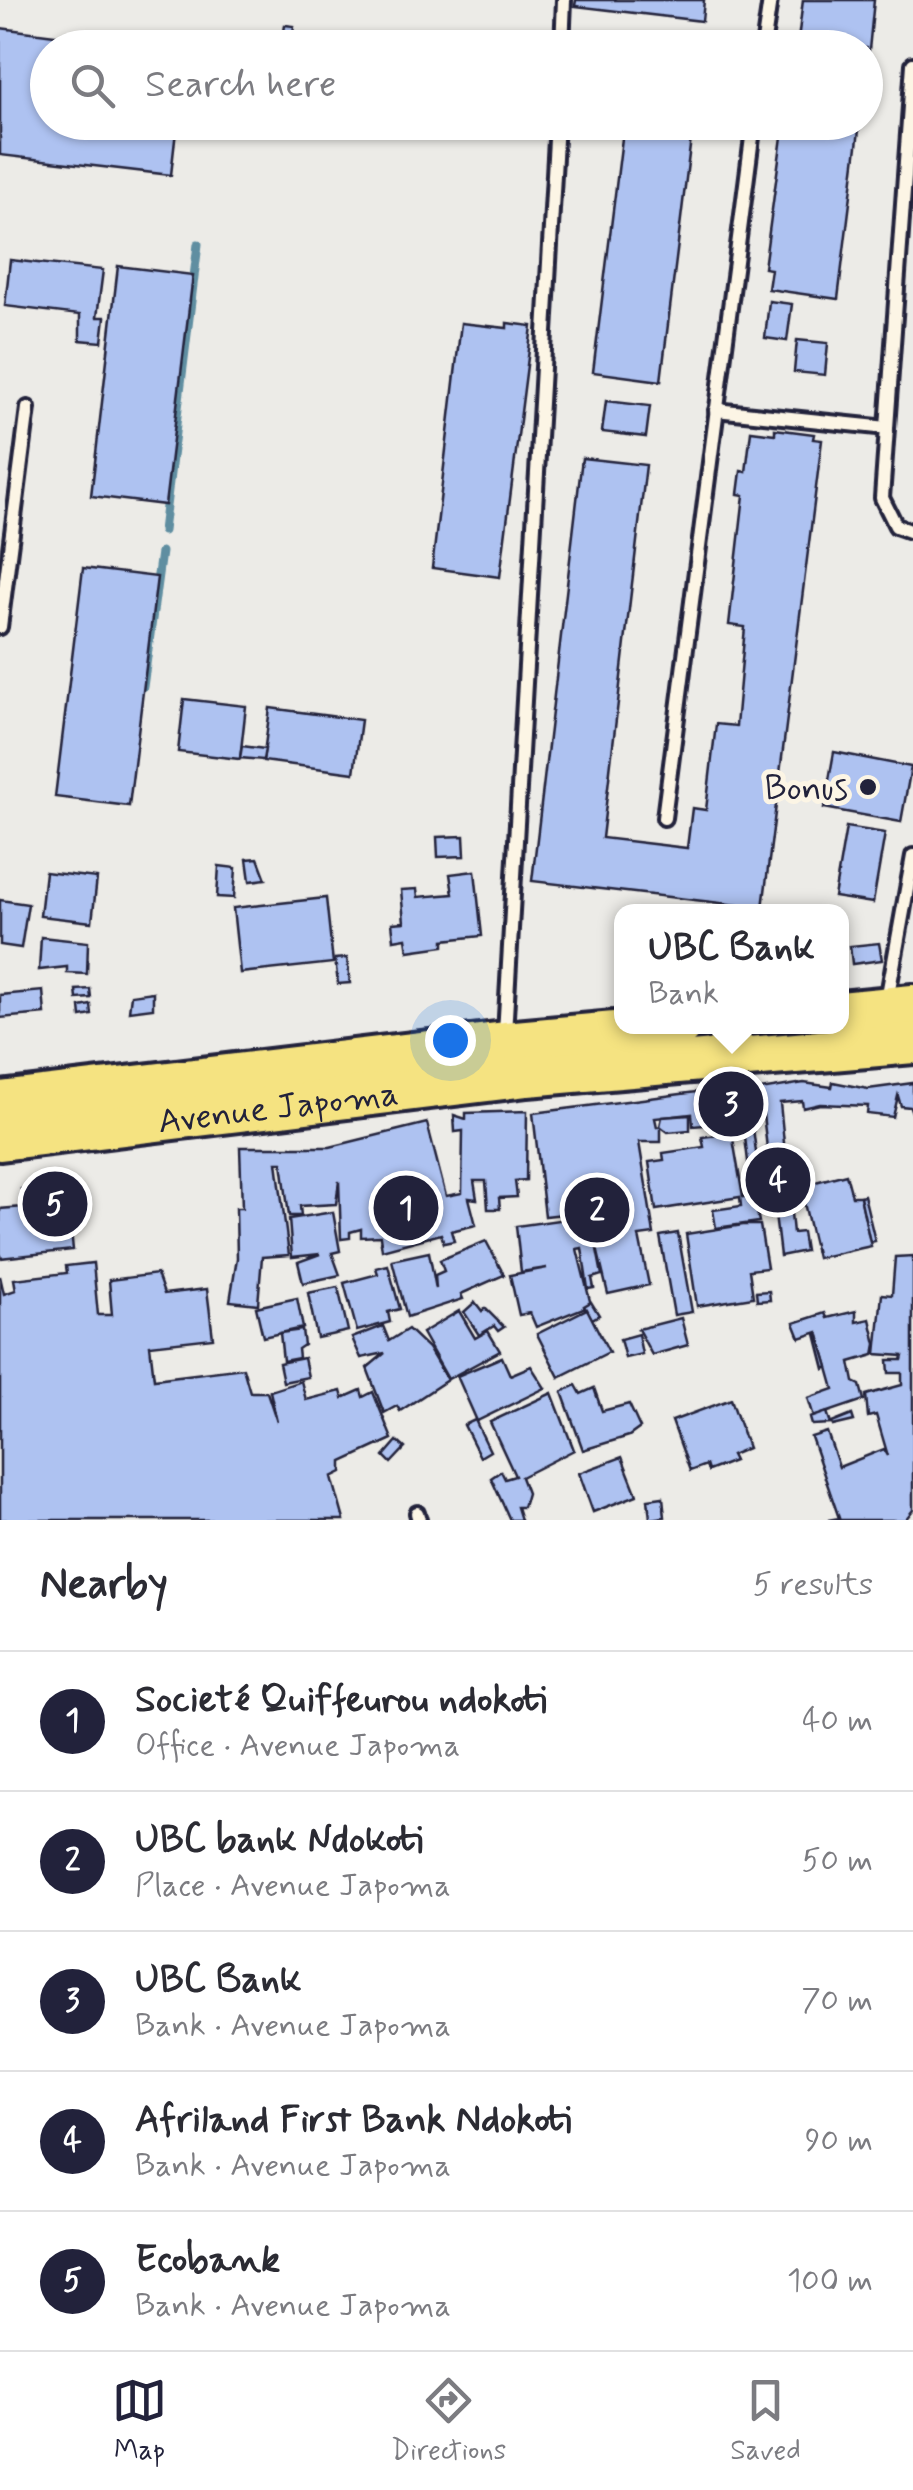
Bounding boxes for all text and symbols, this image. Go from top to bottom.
search box [30,30,883,140]
icon: search [65,58,120,113]
text: Search here [145,61,336,110]
place label: Bonus [765,766,848,812]
marker: Bonus [857,776,879,798]
popup [614,904,849,1034]
text: UBC Bank [648,924,815,973]
text: Bank [648,973,719,1015]
your location [425,1015,476,1066]
pin: 3 [698,1066,764,1142]
street label: Avenue Japoma [156,1071,401,1146]
pin: 4 [746,1142,810,1218]
pin: 5 [22,1166,88,1242]
pin: 1 [374,1170,438,1246]
pin: 2 [564,1172,630,1248]
text: Nearby [40,1558,168,1613]
text: 5 results [753,1564,873,1606]
text: Societé Quiffeurou ndokoti [135,1676,547,1725]
text: 1 [65,1700,80,1742]
text: 40 m [802,1700,873,1742]
text: Office · Avenue Japoma [135,1725,460,1767]
text: UBC bank Ndokoti [135,1816,423,1865]
text: 2 [65,1840,80,1882]
text: 50 m [801,1840,873,1882]
text: Place · Avenue Japoma [135,1865,451,1907]
text: UBC Bank [135,1956,301,2005]
text: 3 [65,1980,80,2022]
text: 70 m [801,1980,873,2022]
text: Bank · Avenue Japoma [135,2005,451,2047]
text: Afriland First Bank Ndokoti [135,2096,572,2145]
text: 4 [63,2120,82,2162]
text: 90 m [805,2120,873,2162]
text: Bank · Avenue Japoma [135,2145,451,2187]
text: Ecobank [135,2236,280,2285]
text: 5 [63,2260,82,2302]
text: 100 m [787,2260,873,2302]
text: Bank · Avenue Japoma [135,2285,451,2327]
tab: Map [112,2373,167,2470]
tab: Directions [391,2373,506,2470]
tab: Saved [730,2373,801,2470]

